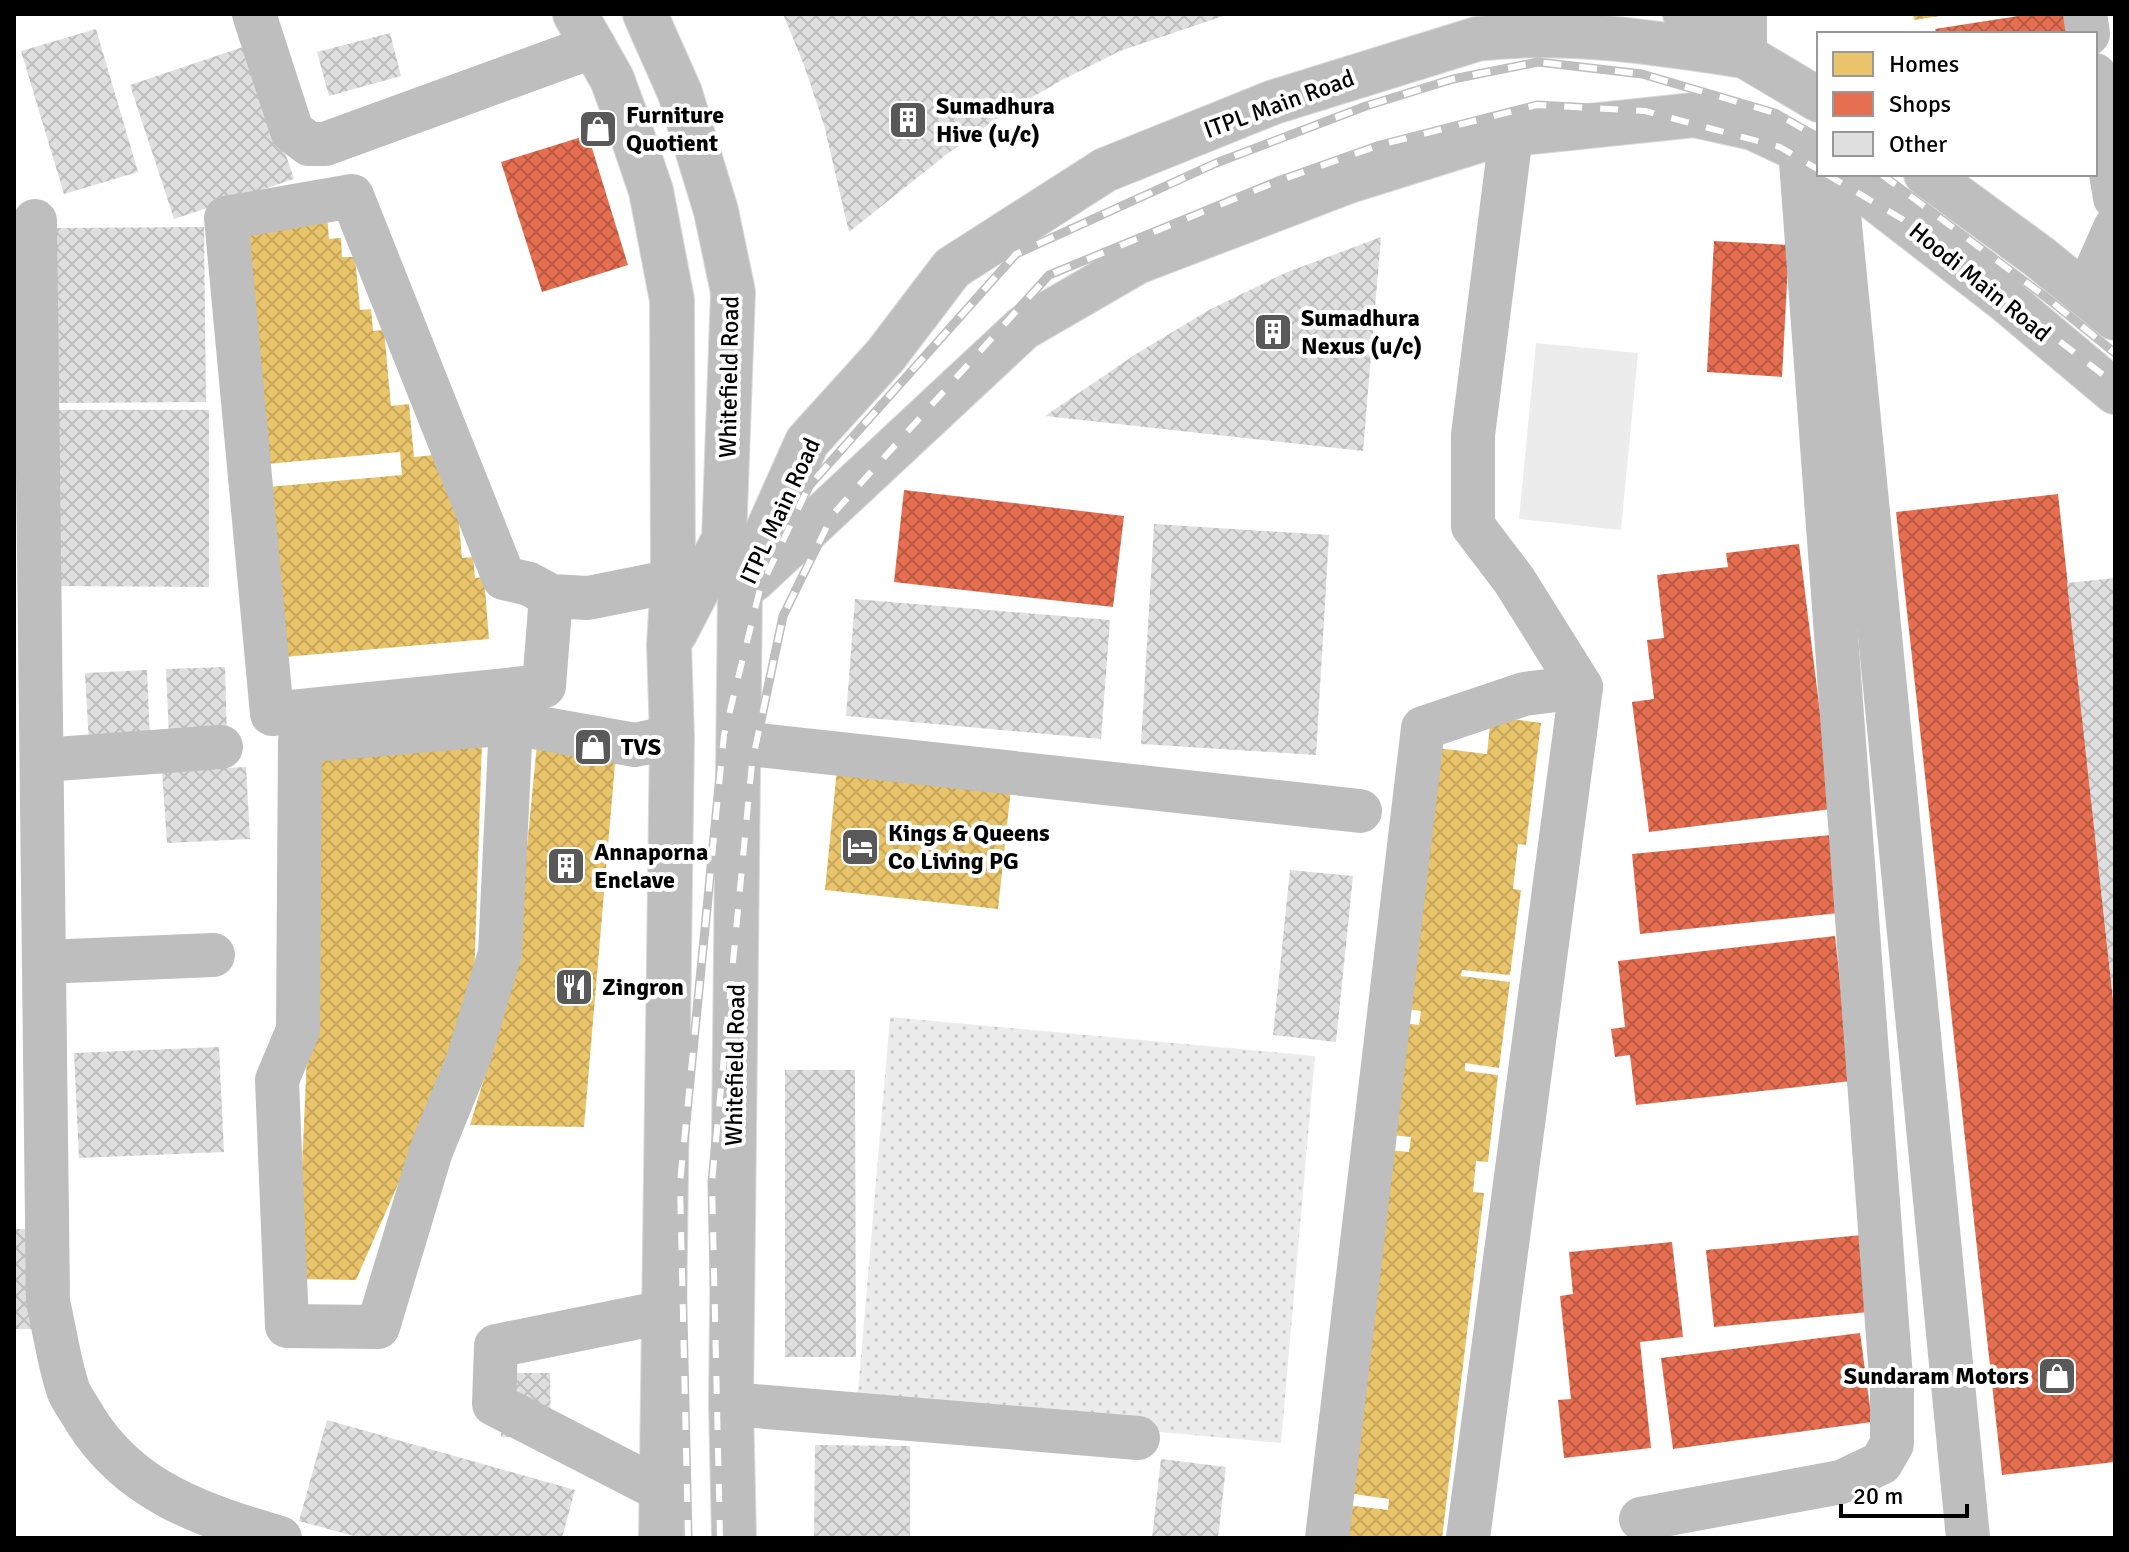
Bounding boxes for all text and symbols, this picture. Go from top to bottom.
legend [1817,32,2097,176]
text: Homes [1889,49,1959,79]
street label: ITPL Main Road [1200,63,1358,145]
text: Shops [1889,89,1951,119]
place label: Sumadhura Hive (u/c) [936,91,1055,149]
building icon: Sumadhura Hive (u/c) [887,99,929,141]
place label: Furniture Quotient [626,100,724,158]
shop icon: Furniture Quotient [577,108,619,150]
text: Other [1889,129,1947,159]
street label: Hoodi Main Road [1903,216,2057,348]
street label: Whitefield Road [713,296,745,458]
place label: Sumadhura Nexus (u/c) [1301,303,1422,361]
building icon: Sumadhura Nexus (u/c) [1252,311,1294,353]
street label: ITPL Main Road [733,433,827,589]
shop icon: TVS [572,726,614,768]
place label: TVS [621,732,661,762]
place label: Kings & Queens Co Living PG [888,818,1050,876]
hotel icon: Kings & Queens Co Living PG [839,826,881,868]
place label: Annaporna Enclave [594,837,708,895]
building icon: Annaporna Enclave [545,845,587,887]
restaurant icon: Zingron [553,966,595,1008]
place label: Zingron [602,972,684,1002]
street label: Whitefield Road [719,984,751,1146]
shop icon: Sundaram Motors [2036,1355,2078,1397]
place label: Sundaram Motors [1844,1361,2029,1391]
scale bar [1841,1468,1967,1518]
text: 20 m [1853,1481,1903,1511]

